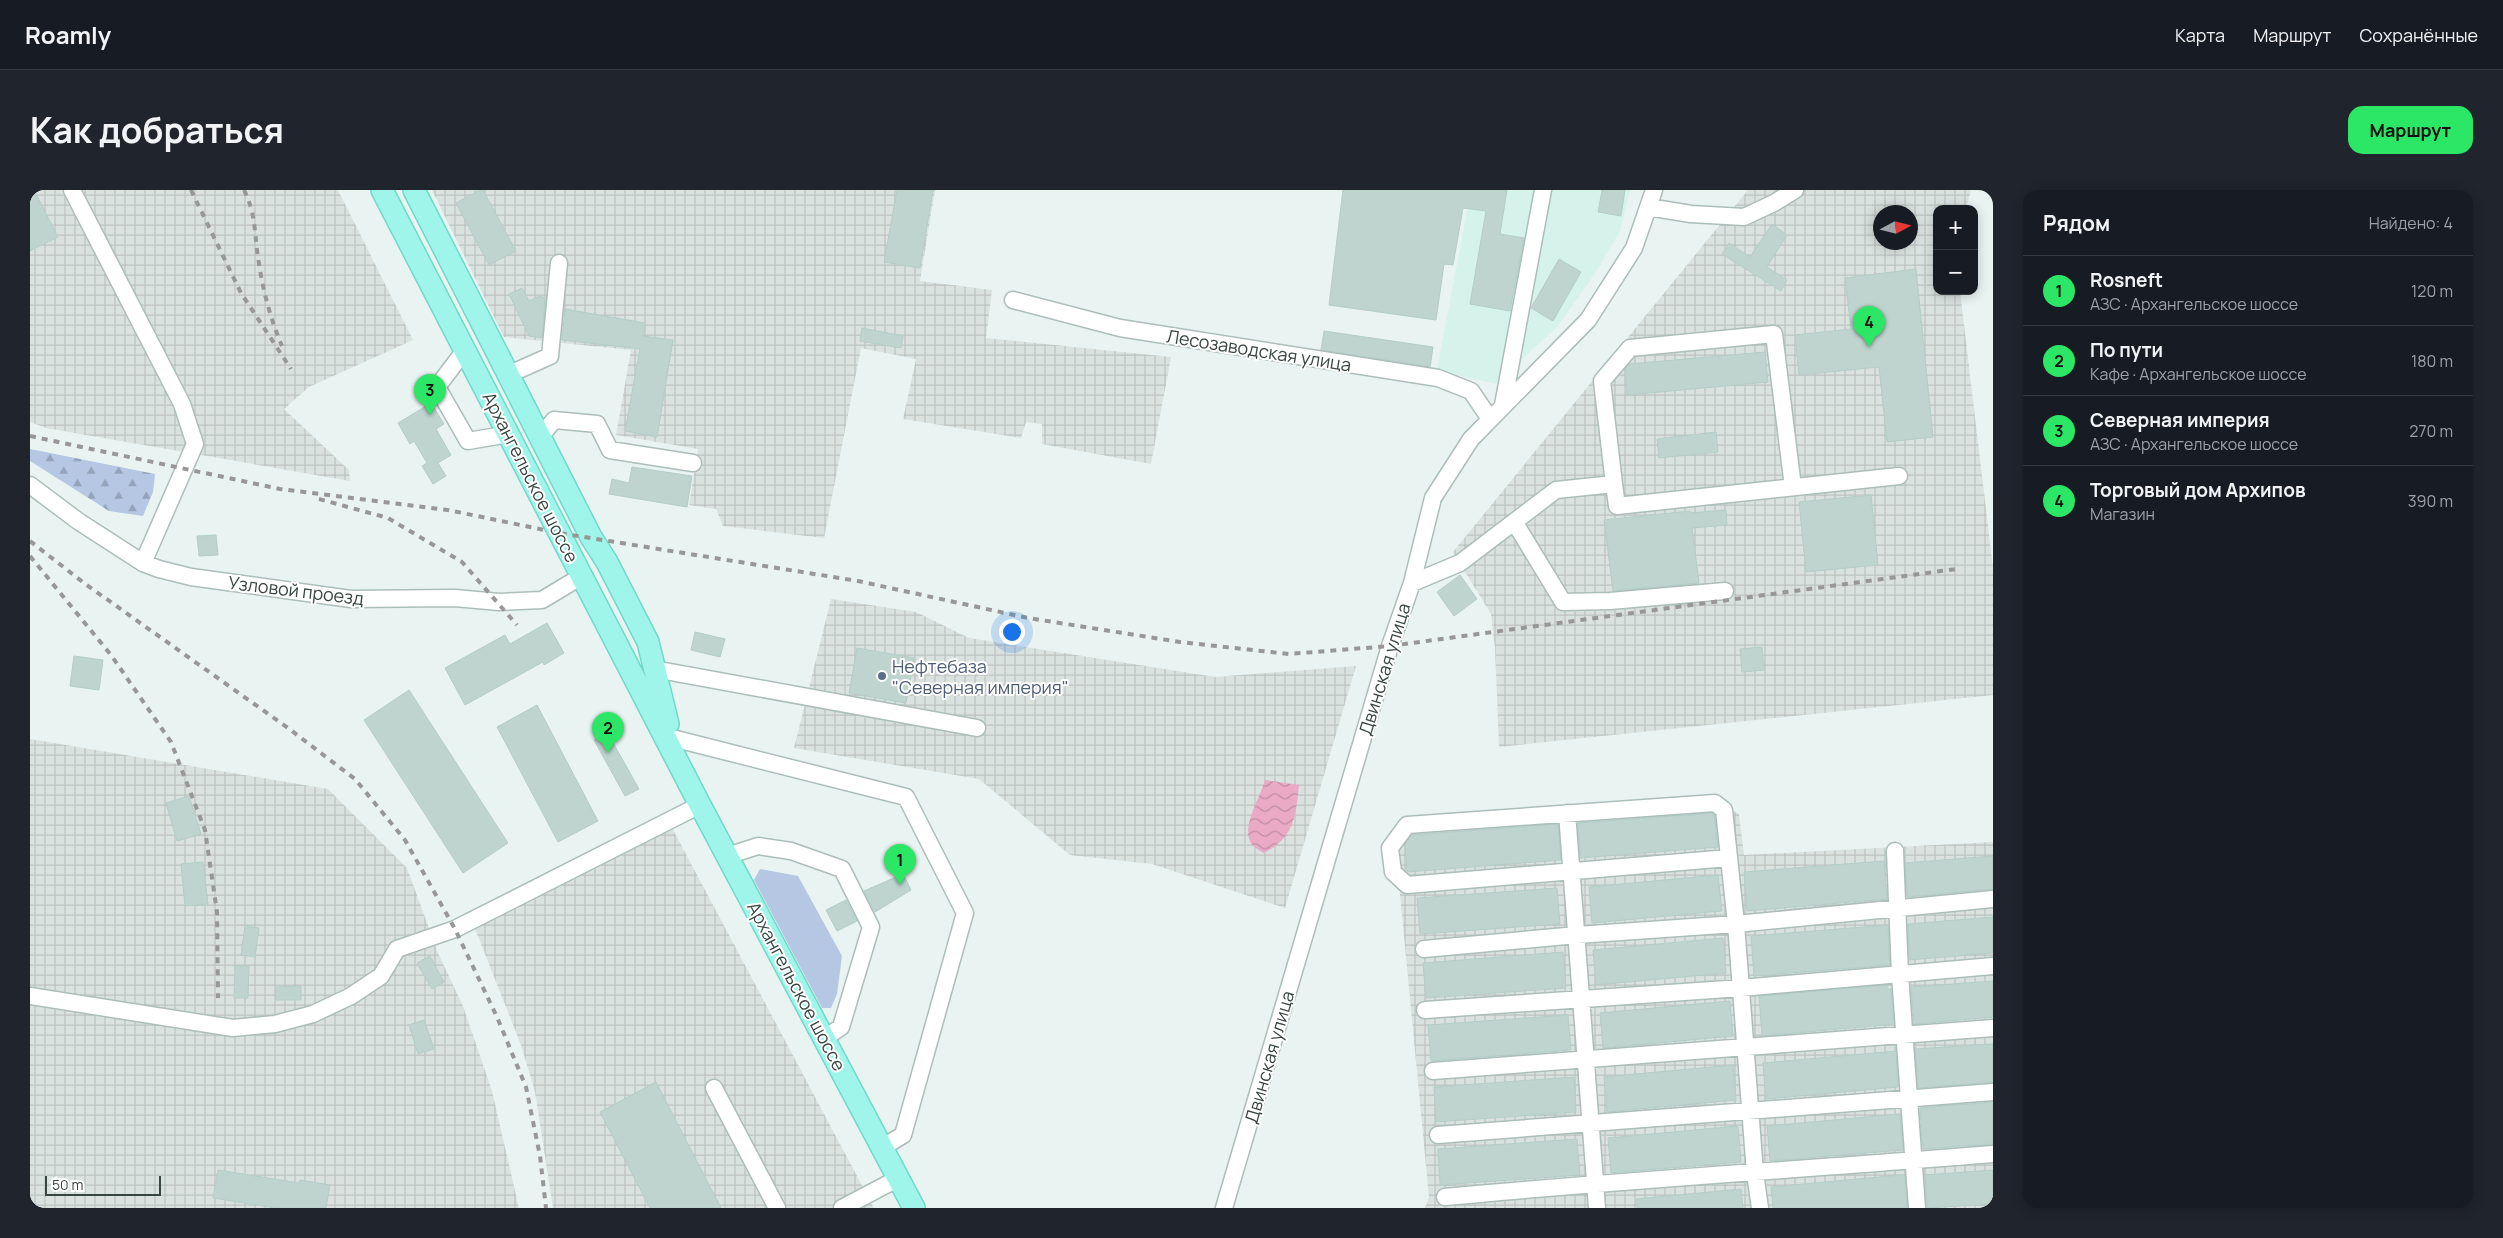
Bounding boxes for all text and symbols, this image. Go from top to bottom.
text: Roamly [25,18,111,51]
text: Карта [2175,23,2225,47]
text: Маршрут [2253,23,2331,47]
text: Сохранённые [2359,23,2478,47]
text: Как добраться [30,106,284,154]
button: Маршрут [2348,106,2473,154]
north arrow [1873,205,1918,250]
map controls [1933,205,1978,295]
button: + [1933,205,1978,250]
text: Рядом [2043,209,2110,237]
text: Найдено: 4 [2369,212,2453,234]
button: − [1933,250,1978,295]
text: Rosneft [2090,267,2163,293]
text: 1 [2055,280,2063,302]
text: 120 m [2411,280,2453,302]
text: АЗС · Архангельское шоссе [2090,293,2298,315]
pin: 4 [1853,306,1885,347]
street label: Лесозаводская улица [1165,324,1353,376]
text: По пути [2090,337,2163,363]
text: 2 [2054,350,2064,372]
text: 180 m [2411,350,2453,372]
text: Кафе · Архангельское шоссе [2090,363,2307,385]
pin: 3 [414,374,446,415]
street label: Архангельское шоссе [478,388,584,566]
text: Северная империя [2090,407,2270,433]
text: 3 [2054,420,2064,442]
text: 270 m [2409,420,2453,442]
text: АЗС · Архангельское шоссе [2090,433,2298,455]
text: Торговый дом Архипов [2090,477,2306,503]
text: 4 [2054,490,2064,512]
text: 390 m [2408,490,2453,512]
text: Магазин [2090,503,2155,525]
street label: Узловой проезд [227,570,365,610]
street label: Двинская улица [1352,600,1416,738]
your location [999,619,1025,645]
place label: Нефтебаза "Северная империя" [892,654,1069,699]
marker: Нефтебаза "Северная империя" [876,670,888,682]
pin: 2 [592,712,624,753]
pin: 1 [884,844,916,885]
street label: Архангельское шоссе [742,897,852,1075]
street label: Двинская улица [1239,988,1299,1126]
scale bar [45,1173,161,1196]
text: 50 m [52,1175,83,1194]

